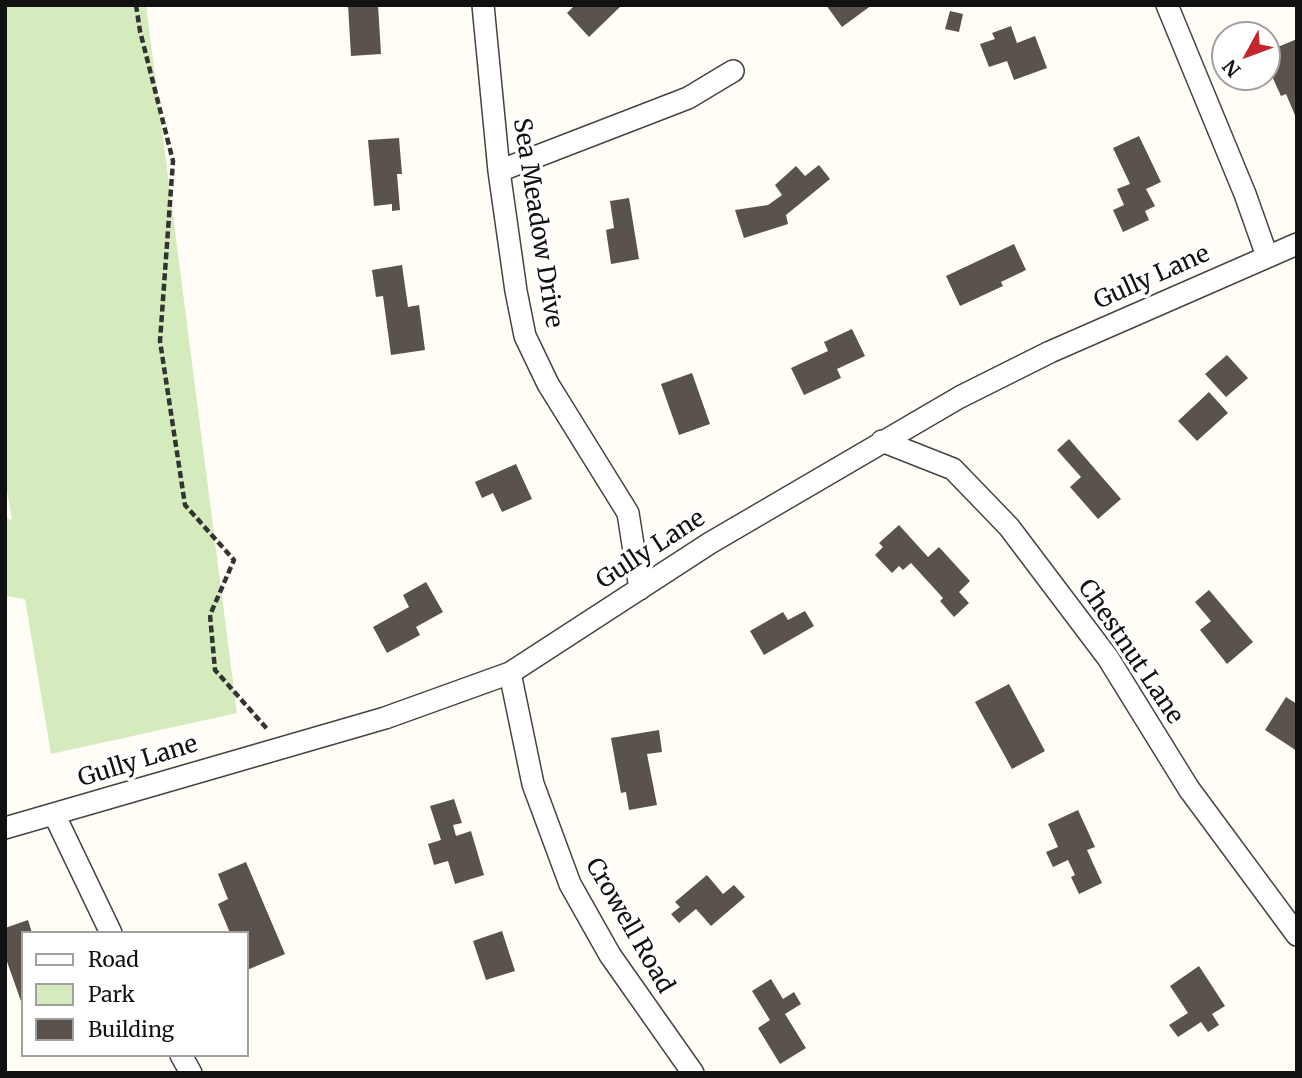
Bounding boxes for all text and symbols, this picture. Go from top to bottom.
north arrow [1211,21,1281,91]
text: N [1218,55,1246,82]
street label: Sea Meadow Drive [506,116,568,330]
street label: Gully Lane [1090,240,1214,316]
street label: Gully Lane [591,504,711,596]
street label: Chestnut Lane [1071,574,1189,730]
street label: Gully Lane [75,730,201,794]
street label: Crowell Road [579,853,679,999]
legend [21,931,248,1057]
text: Road [88,946,139,973]
text: Park [88,981,135,1008]
text: Building [88,1016,174,1043]

